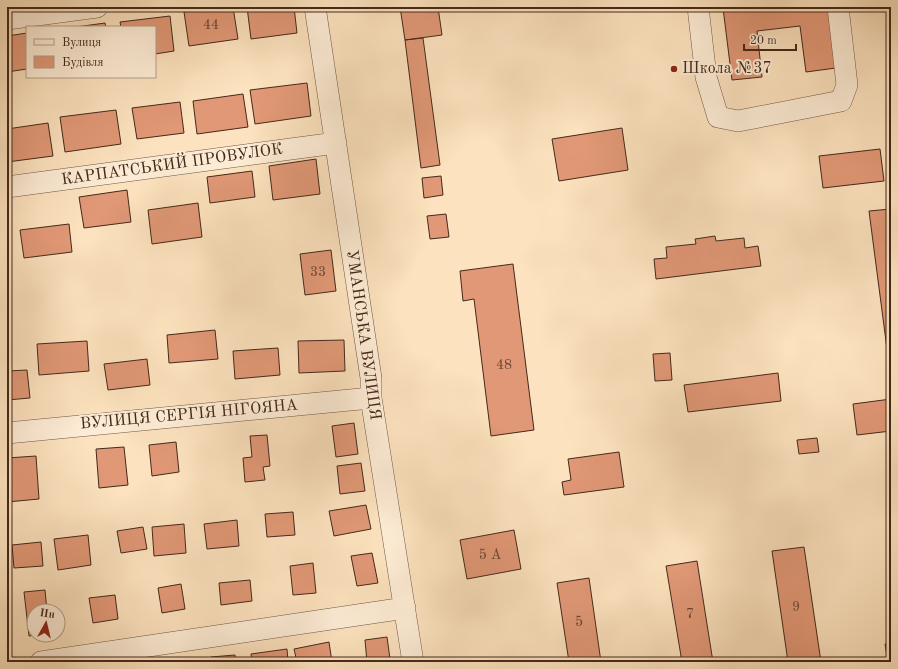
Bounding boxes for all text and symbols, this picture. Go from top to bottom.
house number: 44 [203,18,219,32]
legend [26,26,156,78]
scale bar [744,26,796,52]
text: 20 m [750,35,777,47]
text: Вулиця [62,37,101,49]
text: Будівля [62,56,104,69]
place label: Школа №37 [682,61,772,77]
marker: Школа №37 [669,64,679,74]
street label: КАРПАТСЬКИЙ ПРОВУЛОК [60,138,284,188]
street label: УМАНСЬКА ВУЛИЦЯ [343,249,383,421]
house number: 33 [310,265,326,279]
house number: 48 [496,358,512,372]
street label: ВУЛИЦЯ СЕРГІЯ НІГОЯНА [79,397,299,433]
house number: 5 А [479,548,502,562]
house number: 9 [792,600,800,614]
north arrow [26,603,66,643]
house number: 7 [686,607,694,621]
text: Пн [39,608,55,621]
house number: 5 [575,615,583,629]

